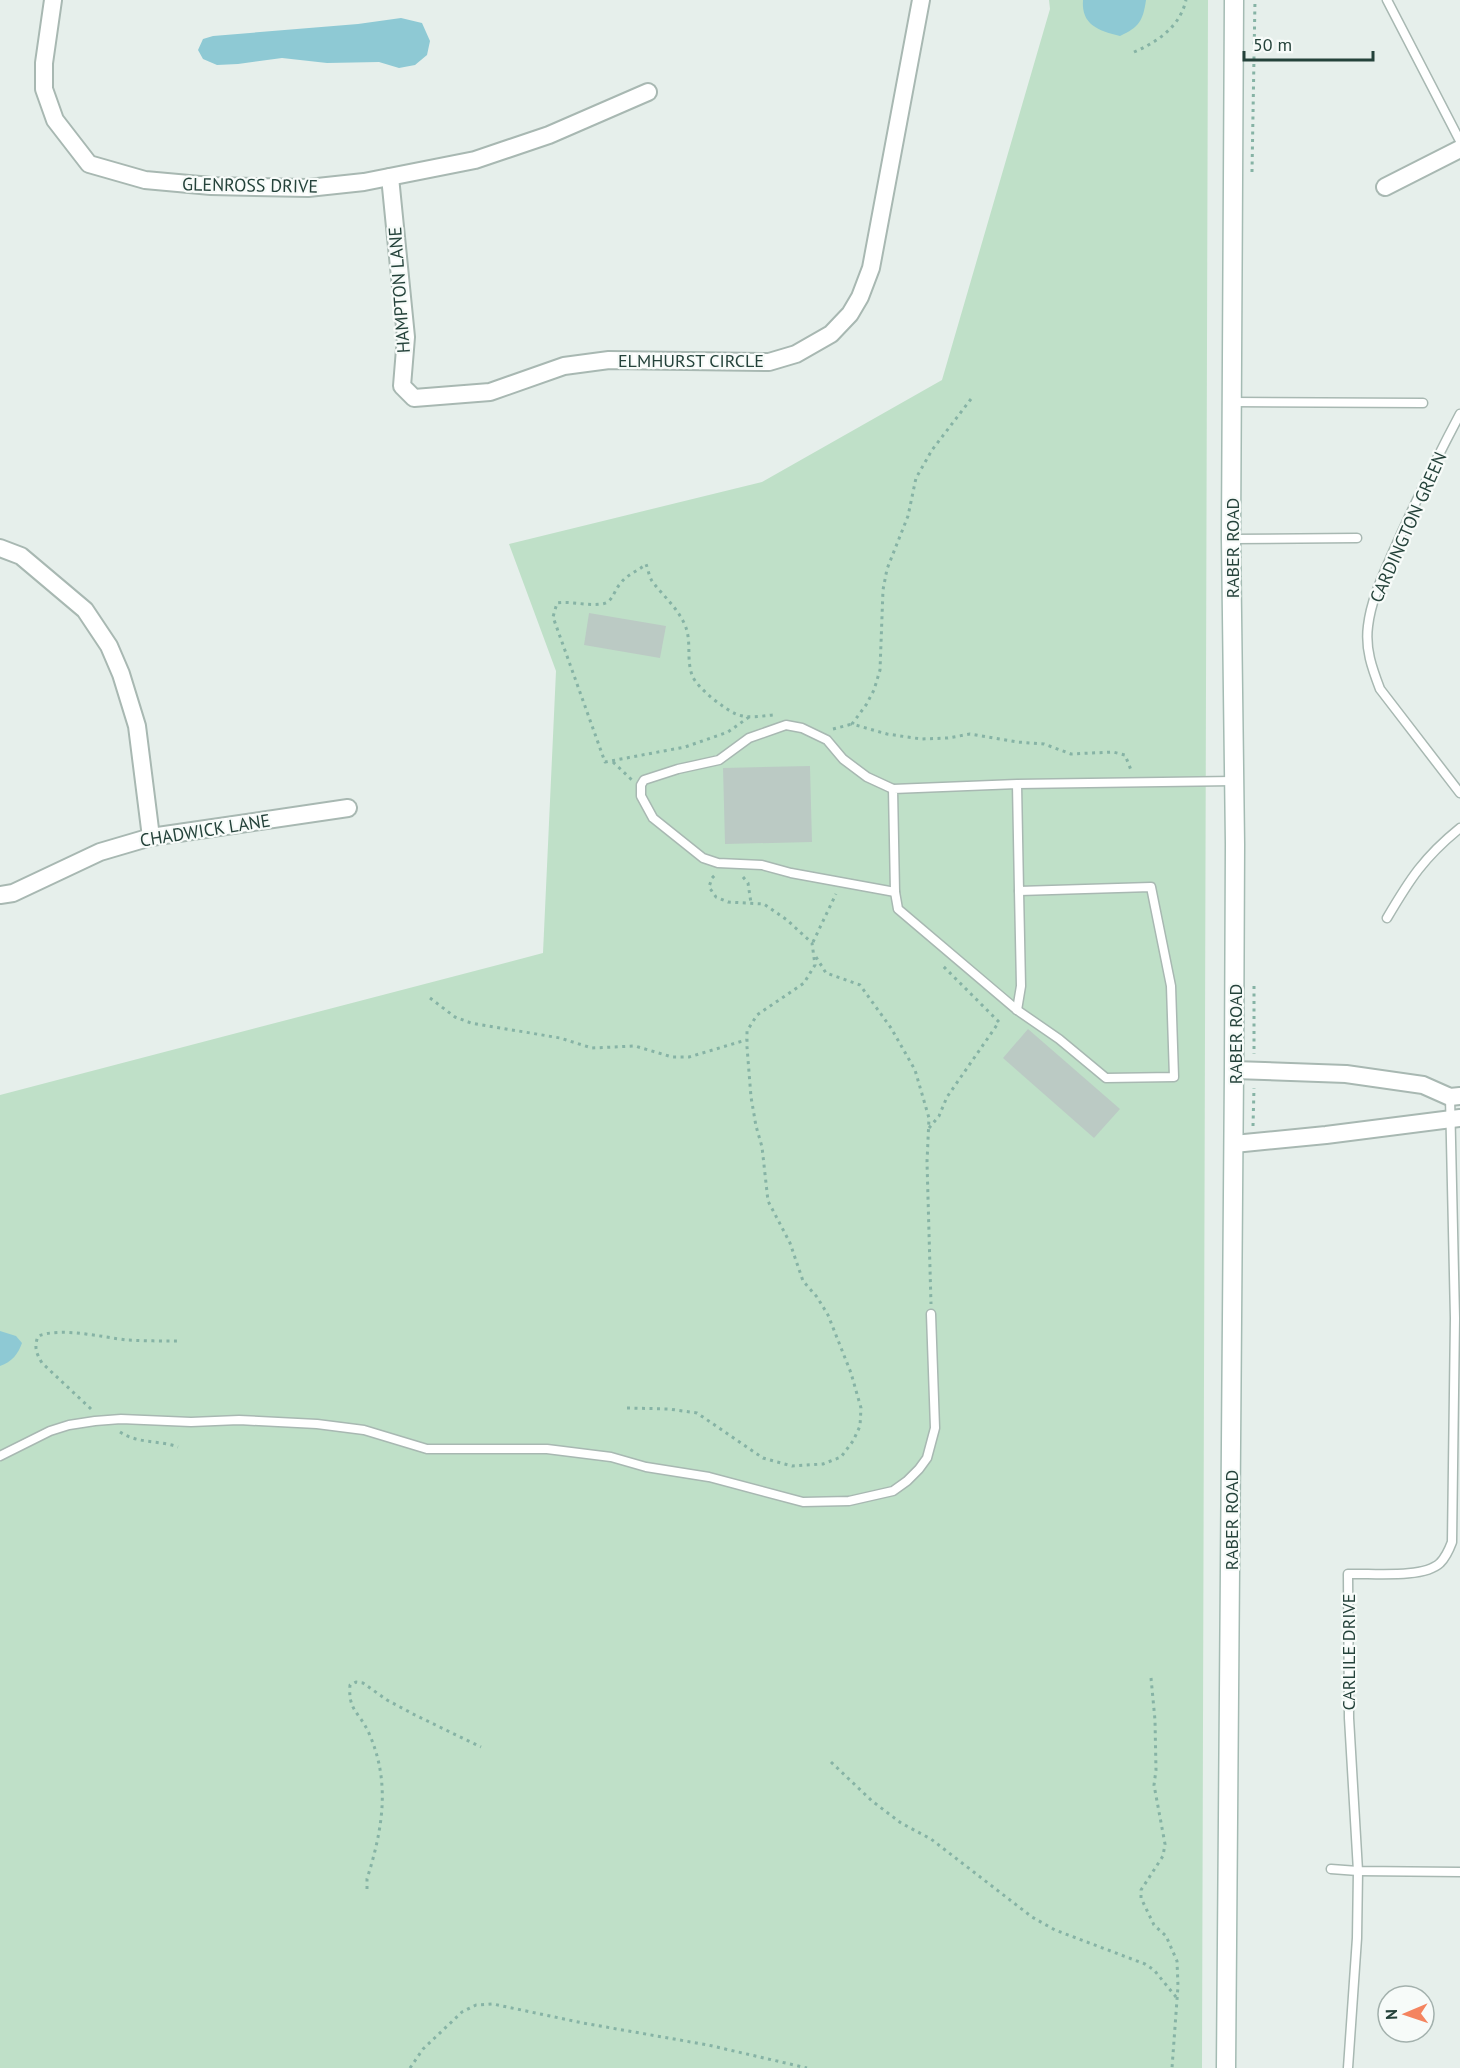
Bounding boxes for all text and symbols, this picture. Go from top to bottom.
scale bar [1244,24,1373,62]
text: 50 m [1253,33,1292,56]
street label: GLENROSS DRIVE [182,172,318,198]
street label: HAMPTON LANE [383,226,415,354]
street label: ELMHURST CIRCLE [618,349,764,372]
street label: CARDINGTON GREEN [1364,448,1452,606]
street label: RABER ROAD [1221,498,1244,598]
street label: CHADWICK LANE [138,808,272,852]
street label: RABER ROAD [1224,984,1247,1084]
street label: RABER ROAD [1220,1470,1243,1570]
street label: CARLILE DRIVE [1337,1594,1360,1710]
north arrow [1376,1984,1436,2044]
text: N [1381,2009,1401,2020]

